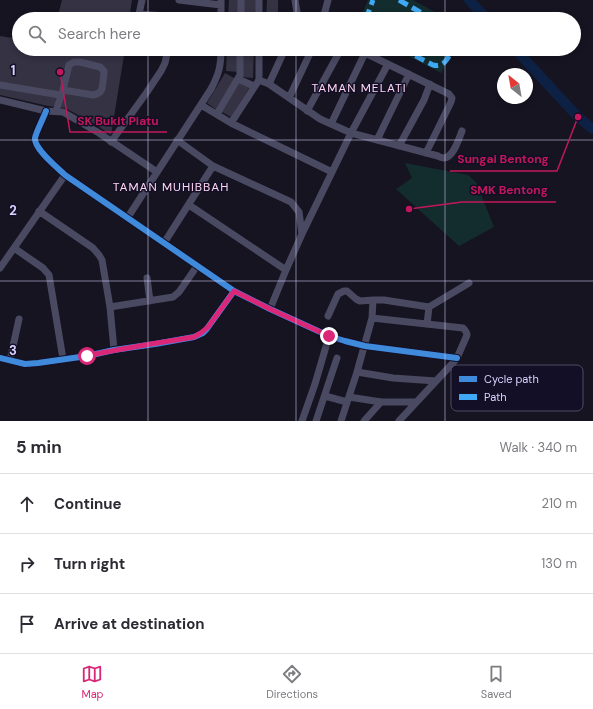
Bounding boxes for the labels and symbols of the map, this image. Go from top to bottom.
text: 1 [11,62,15,79]
north arrow [497,68,533,104]
district label: TAMAN MELATI [311,80,407,96]
callout: SK Bukit Piatu [70,108,167,132]
text: SK Bukit Piatu [77,113,159,129]
callout: Sungai Bentong [450,147,557,171]
text: Sungai Bentong [457,151,549,167]
callout: SMK Bentong [462,178,556,202]
district label: TAMAN MUHIBBAH [113,179,229,195]
text: SMK Bentong [470,182,548,198]
text: 2 [9,202,17,219]
route end [320,327,338,345]
text: 3 [9,342,17,359]
route start [78,347,96,365]
legend [451,365,583,411]
text: Cycle path [484,372,539,386]
text: Path [484,390,507,404]

